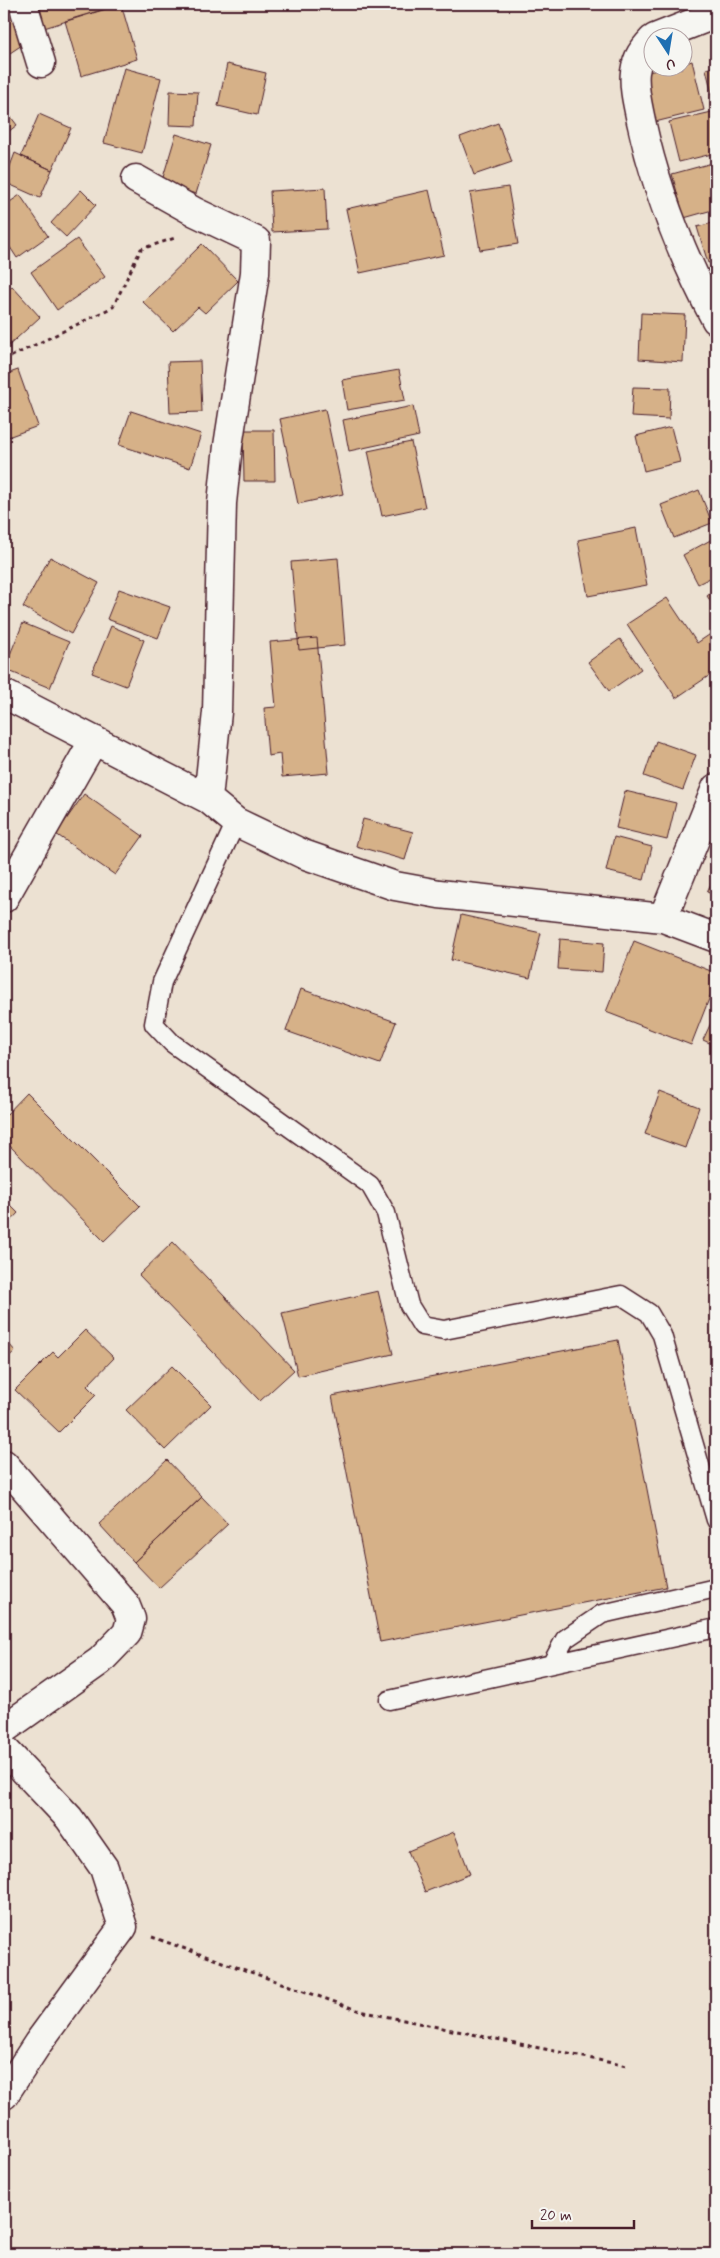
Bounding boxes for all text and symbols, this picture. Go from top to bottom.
north arrow [642,28,692,78]
text: U [664,54,677,73]
scale bar [532,2198,635,2230]
text: 20 m [540,2206,572,2226]

